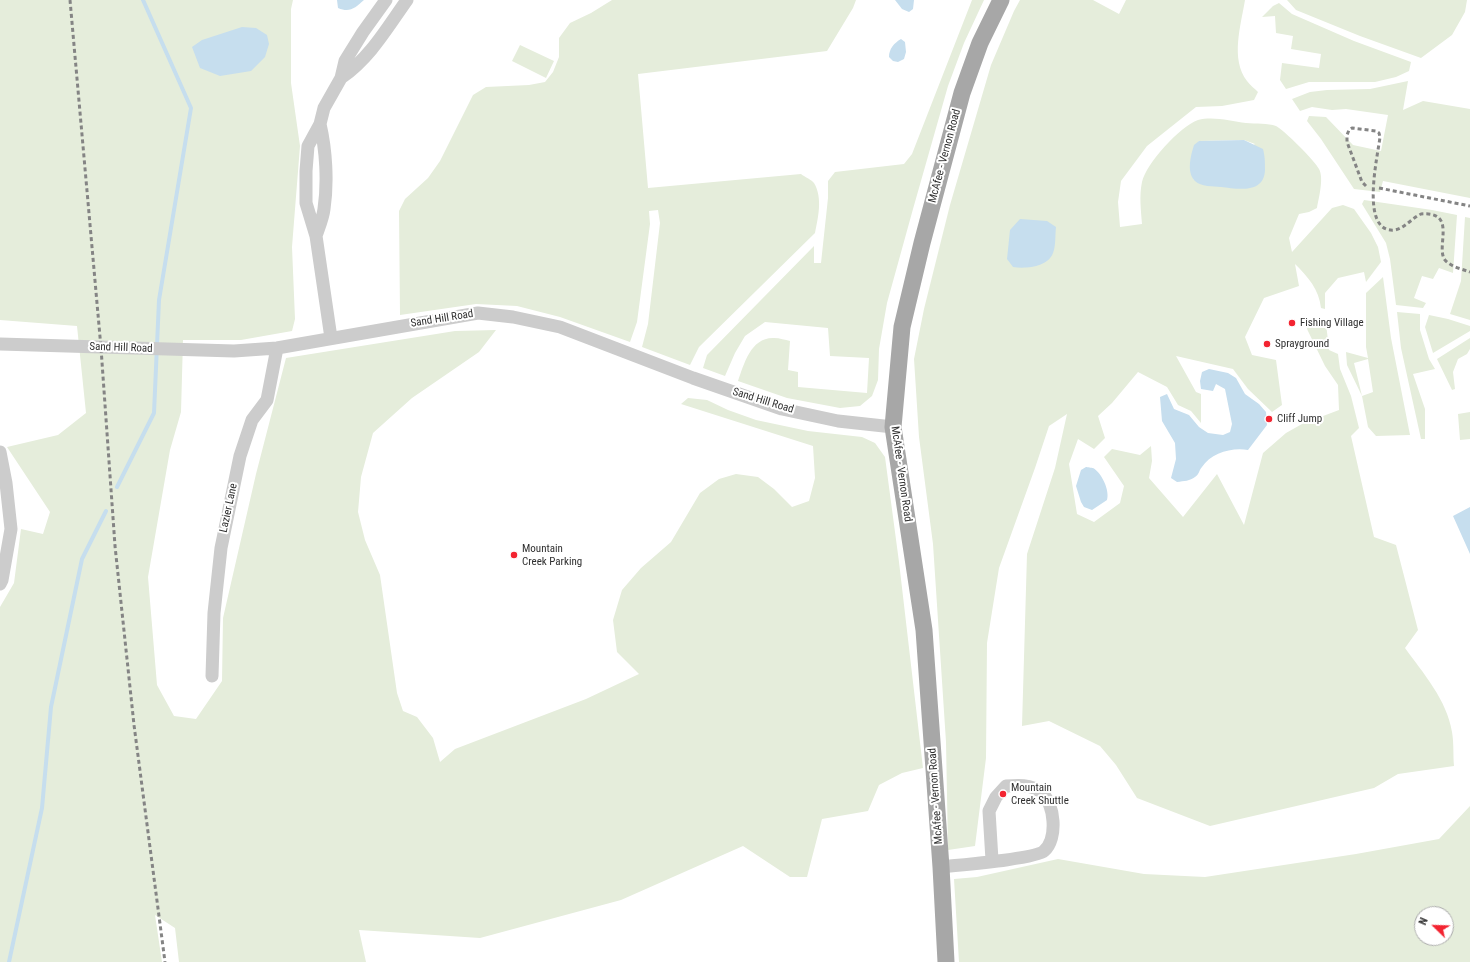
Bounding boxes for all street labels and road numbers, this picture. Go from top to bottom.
street label: McAfee - Vernon Road [926,108,964,204]
street label: Sand Hill Road [410,308,474,330]
street label: Sand Hill Road [89,340,153,356]
street label: Sand Hill Road [731,385,795,417]
street label: McAfee - Vernon Road [888,425,914,523]
street label: Lazier Lane [217,482,241,534]
street label: McAfee - Vernon Road [926,747,946,845]

